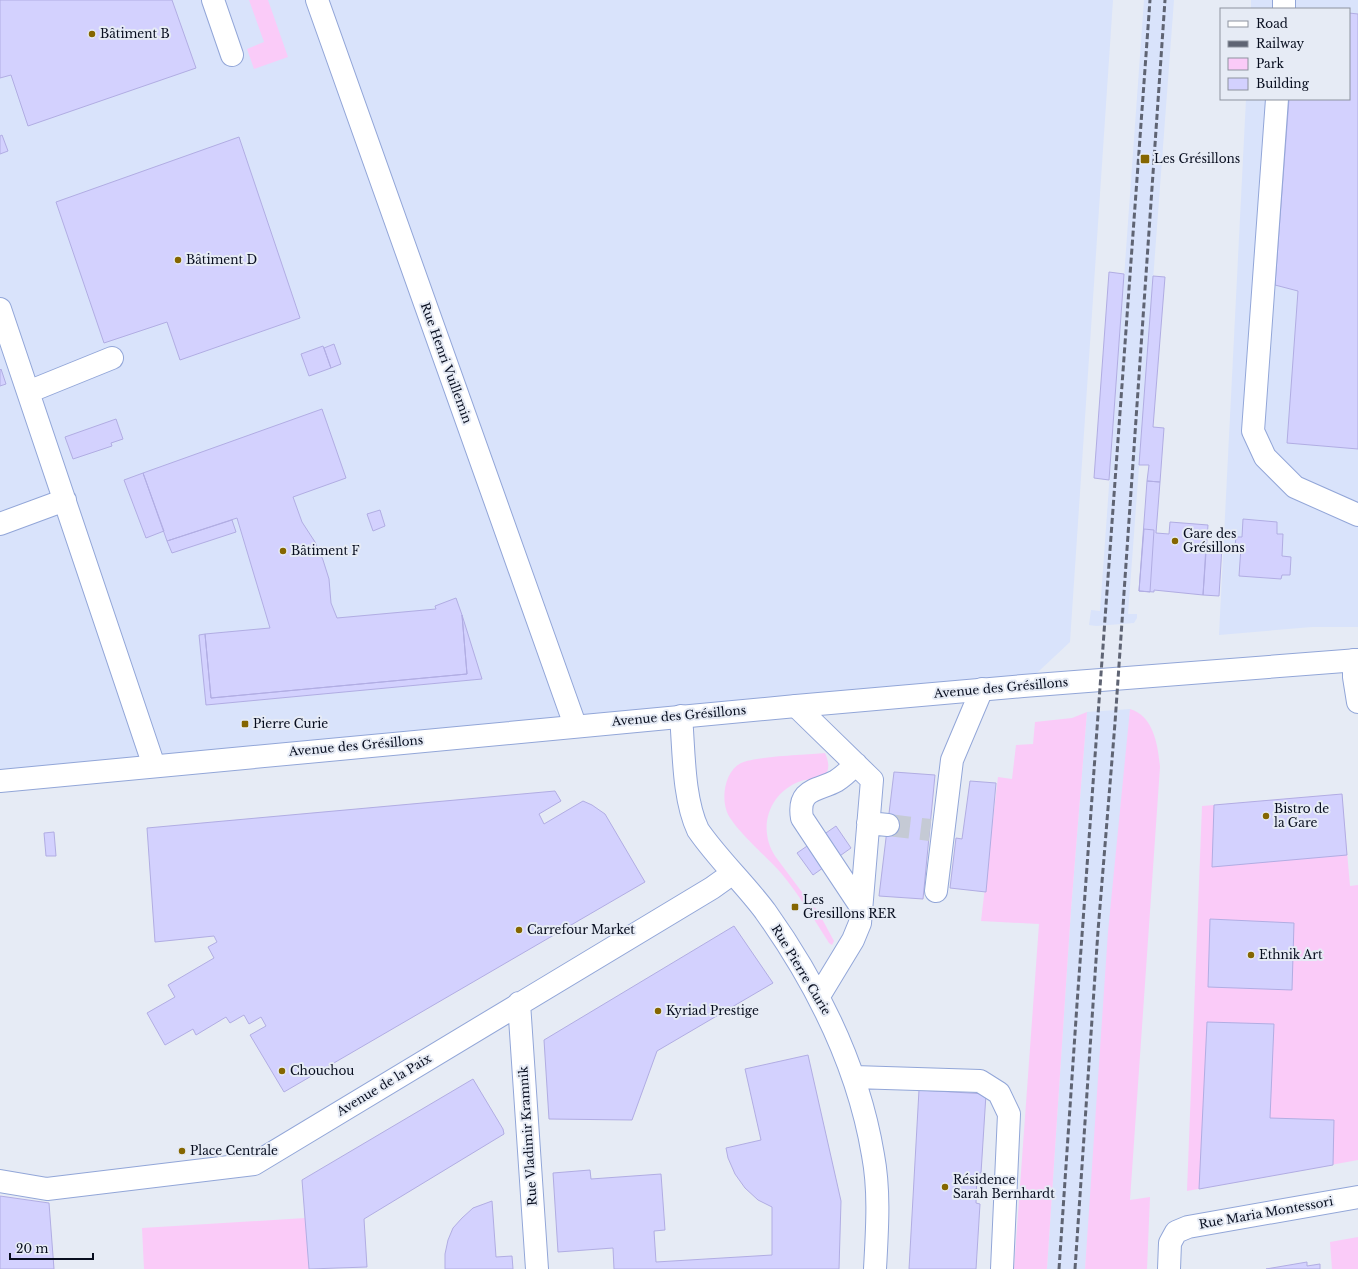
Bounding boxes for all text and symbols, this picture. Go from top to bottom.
legend [1220,8,1350,100]
text: Road [1256,16,1288,31]
place label: Bâtiment B [100,26,170,41]
marker: Bâtiment B [87,29,97,39]
text: Railway [1256,36,1305,51]
text: Park [1256,56,1284,71]
text: Building [1256,76,1310,91]
place label: Les Grésillons [1154,151,1240,166]
marker: Les Grésillons [1139,153,1151,165]
place label: Bâtiment D [186,252,257,267]
marker: Bâtiment D [173,255,183,265]
street label: Rue Henri Vuillemin [418,300,475,425]
place label: Gare des Grésillons [1183,526,1245,555]
marker: Gare des Grésillons [1170,536,1180,546]
place label: Bâtiment F [291,543,360,558]
marker: Bâtiment F [278,546,288,556]
street label: Avenue des Grésillons [932,674,1069,701]
street label: Avenue des Grésillons [610,702,747,729]
place label: Pierre Curie [253,716,328,731]
marker: Pierre Curie [240,719,250,729]
street label: Avenue des Grésillons [287,732,424,759]
place label: Bistro de la Gare [1274,801,1329,830]
marker: Bistro de la Gare [1261,811,1271,821]
place label: Les Gresillons RER [803,892,896,921]
marker: Les Gresillons RER [790,902,800,912]
place label: Carrefour Market [527,922,635,937]
street label: Rue Pierre Curie [768,922,834,1018]
marker: Carrefour Market [514,925,524,935]
place label: Ethnik Art [1259,947,1323,962]
marker: Ethnik Art [1246,950,1256,960]
place label: Kyriad Prestige [666,1003,759,1018]
marker: Kyriad Prestige [653,1006,663,1016]
street label: Avenue de la Paix [333,1050,434,1119]
place label: Chouchou [290,1063,354,1078]
street label: Rue Vladimir Kramnik [515,1065,540,1206]
marker: Chouchou [277,1066,287,1076]
place label: Place Centrale [190,1143,278,1158]
marker: Place Centrale [177,1146,187,1156]
place label: Résidence Sarah Bernhardt [953,1172,1055,1201]
marker: Résidence Sarah Bernhardt [940,1182,950,1192]
street label: Rue Maria Montessori [1198,1193,1334,1232]
scale bar [10,1235,93,1261]
text: 20 m [16,1241,48,1256]

